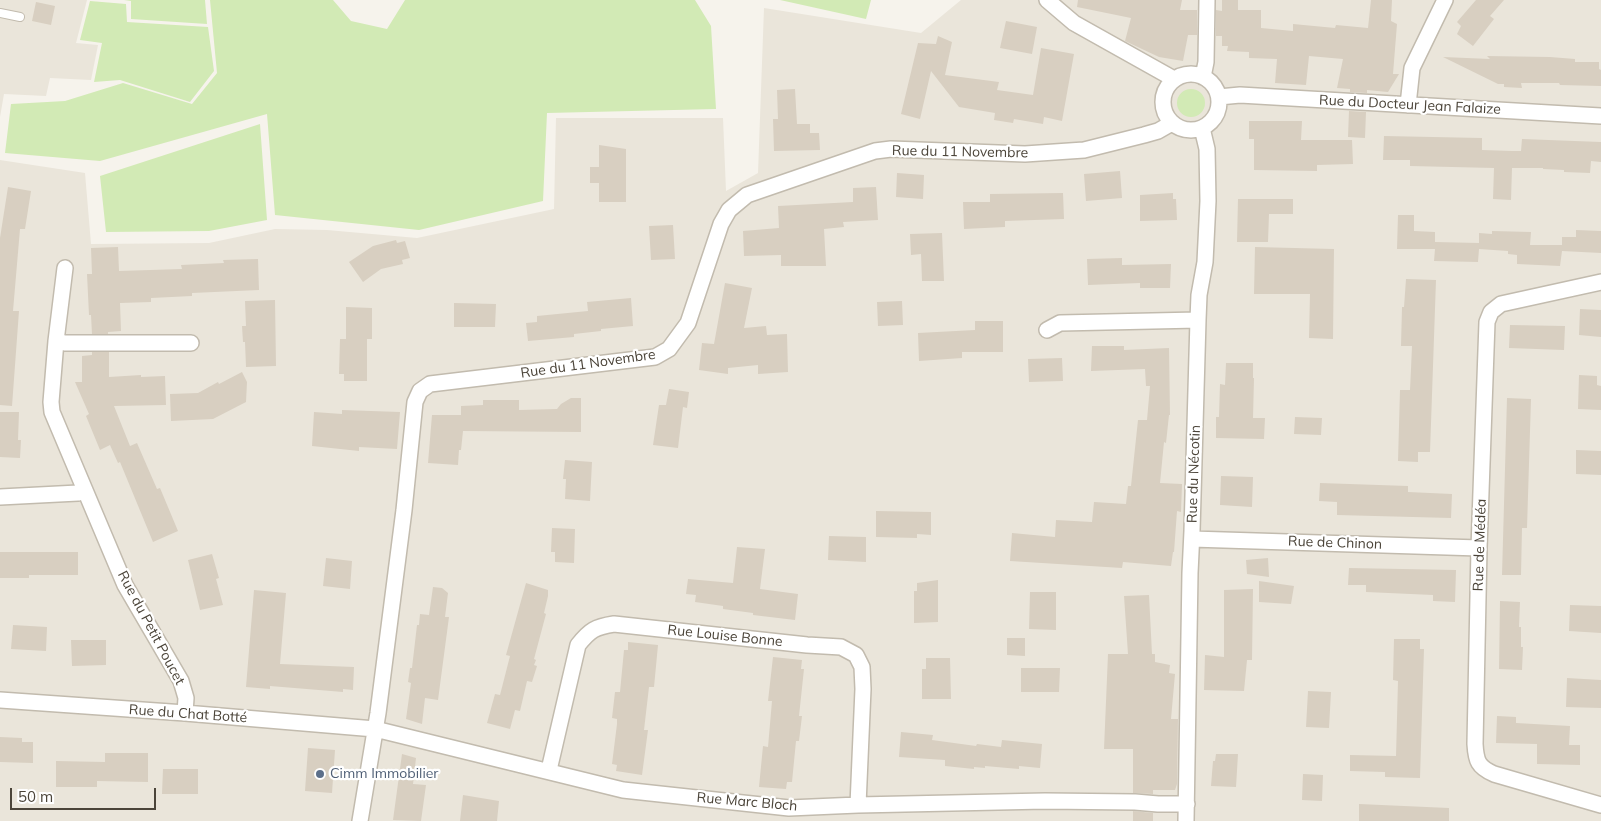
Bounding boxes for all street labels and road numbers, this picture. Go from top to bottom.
street label: Rue du Docteur Jean Falaize [1319,92,1501,118]
street label: Rue du 11 Novembre [892,142,1028,162]
street label: Rue du 11 Novembre [519,346,657,382]
street label: Rue du Nécotin [1184,425,1204,523]
street label: Rue de Médéa [1470,498,1490,592]
street label: Rue de Chinon [1288,533,1382,553]
street label: Rue du Petit Poucet [114,568,188,688]
street label: Rue Louise Bonne [667,622,783,650]
street label: Rue du Chat Botté [128,701,248,727]
street label: Rue Marc Bloch [696,789,798,815]

